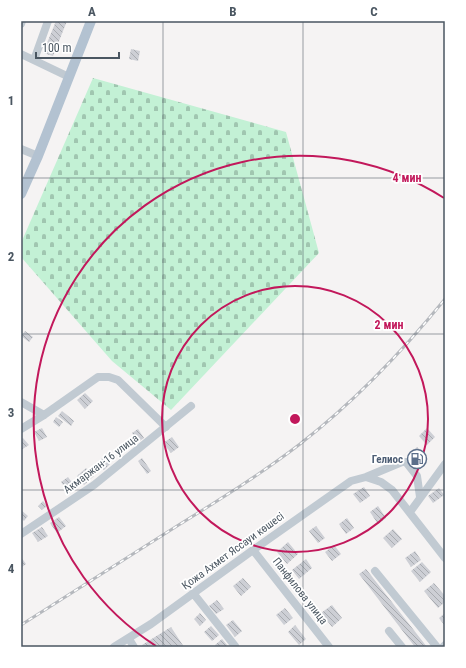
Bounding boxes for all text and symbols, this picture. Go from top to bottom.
text: A [88,4,96,19]
text: B [229,4,237,19]
text: C [370,4,378,19]
scale bar [36,34,119,60]
text: 100 m [42,41,72,55]
text: 1 [8,93,14,108]
text: 4 мин [393,171,421,185]
text: 2 [8,249,15,264]
text: 2 мин [375,318,403,332]
text: 3 [8,405,14,420]
centre of rings [288,412,302,426]
street label: Акмаржан-16 улица [61,432,141,496]
fuel station icon: Гелиос [406,448,428,470]
place label: Гелиос [372,453,403,466]
street label: Қожа Ахмет Яссауи көшесі [179,510,287,592]
street label: Панфилова улица [270,555,330,627]
text: 4 [8,561,15,576]

